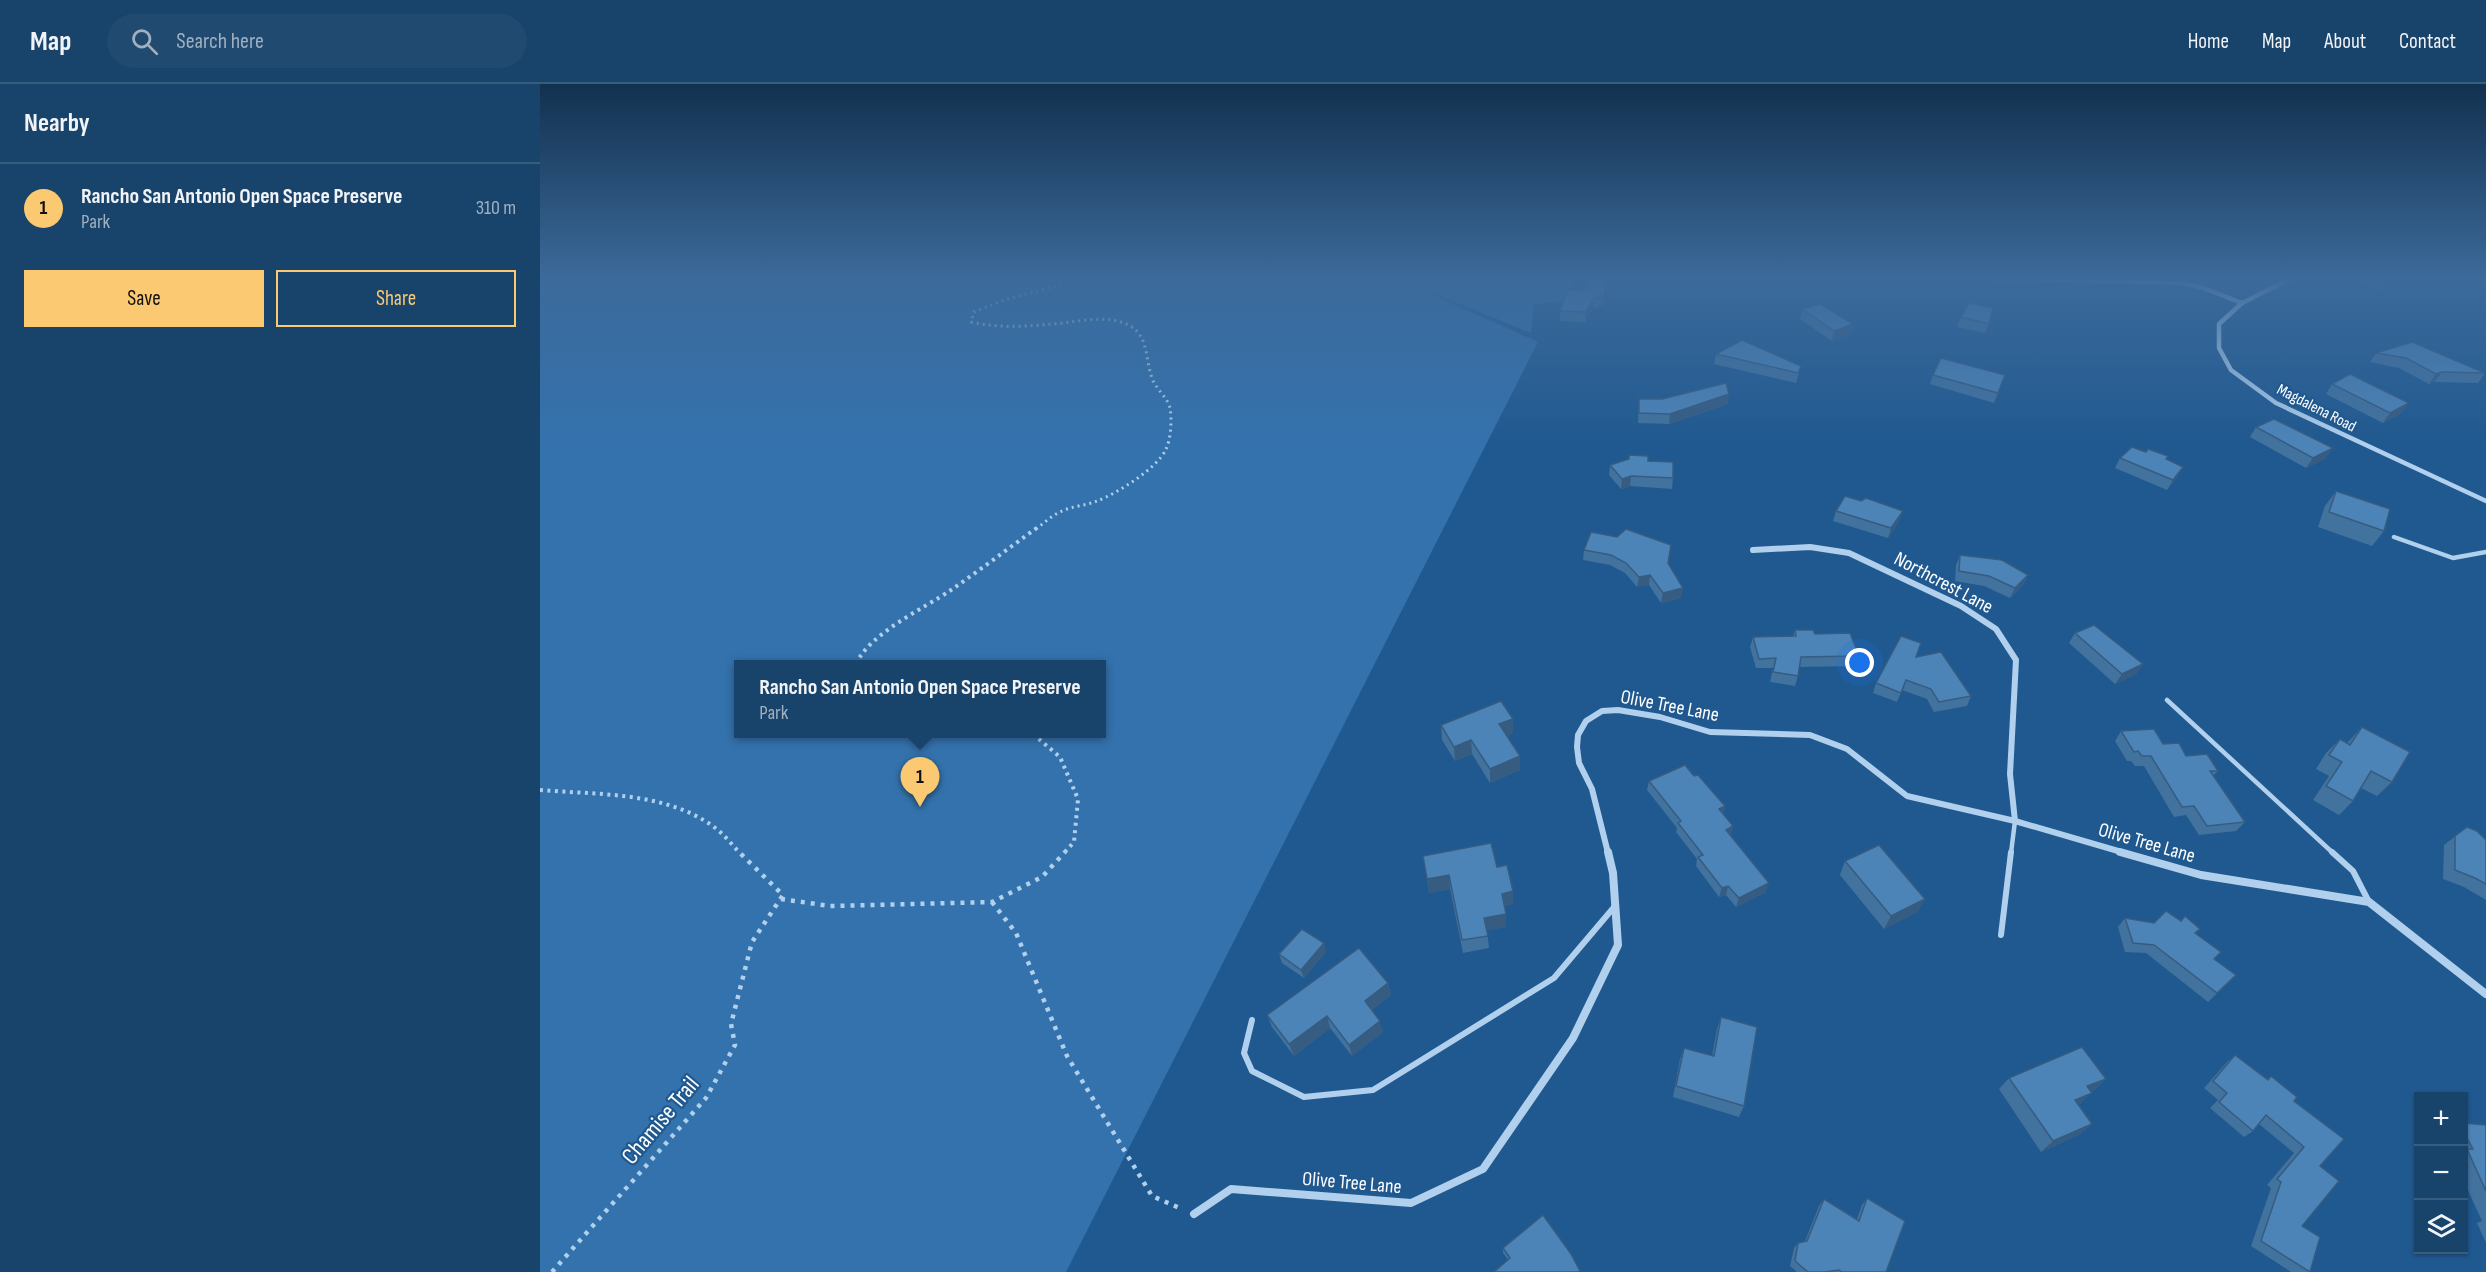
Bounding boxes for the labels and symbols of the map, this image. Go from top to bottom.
street label: Magdalena Road [2273,380,2359,436]
street label: Northcrest Lane [1890,547,1997,619]
your location [1845,648,1874,677]
street label: Olive Tree Lane [1619,685,1721,727]
pin: 1 [900,758,940,807]
street label: Olive Tree Lane [2096,818,2198,868]
street label: Chamise Trail [615,1070,705,1170]
street label: Olive Tree Lane [1301,1167,1403,1199]

